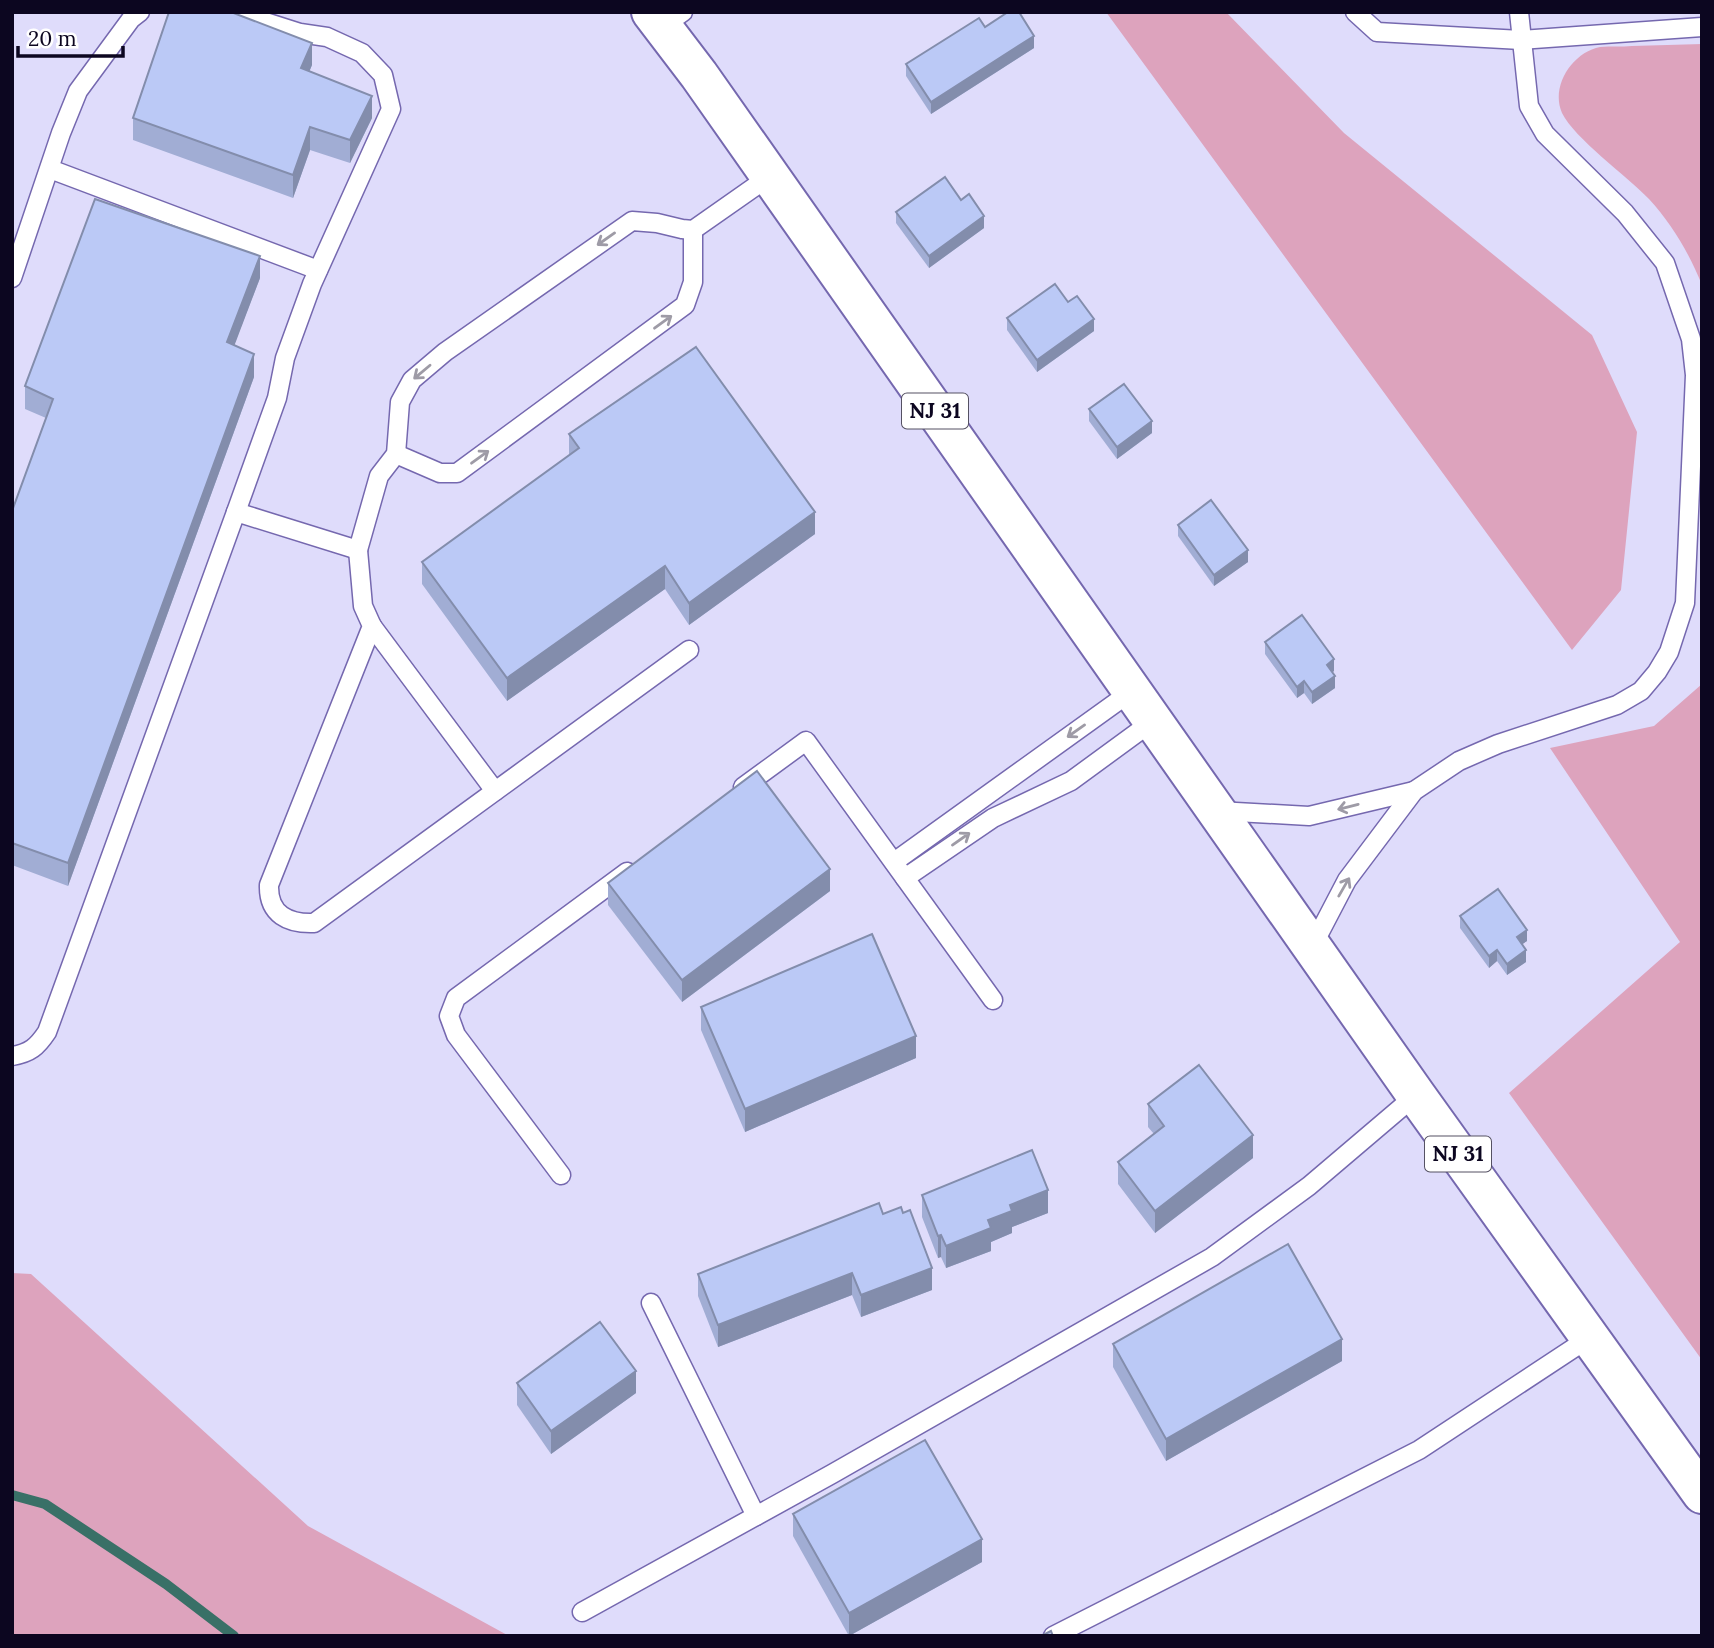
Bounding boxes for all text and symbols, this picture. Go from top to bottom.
scale bar [18,14,122,58]
text: 20 m [28,25,77,52]
one-way arrow [597,232,617,246]
one-way arrow [653,315,672,330]
one-way arrow [413,364,431,380]
road number: NJ 31 [902,394,968,428]
one-way arrow [470,450,489,465]
one-way arrow [1067,724,1086,738]
one-way arrow [1337,801,1360,814]
one-way arrow [951,832,970,846]
one-way arrow [1337,877,1351,897]
road number: NJ 31 [1425,1136,1491,1172]

